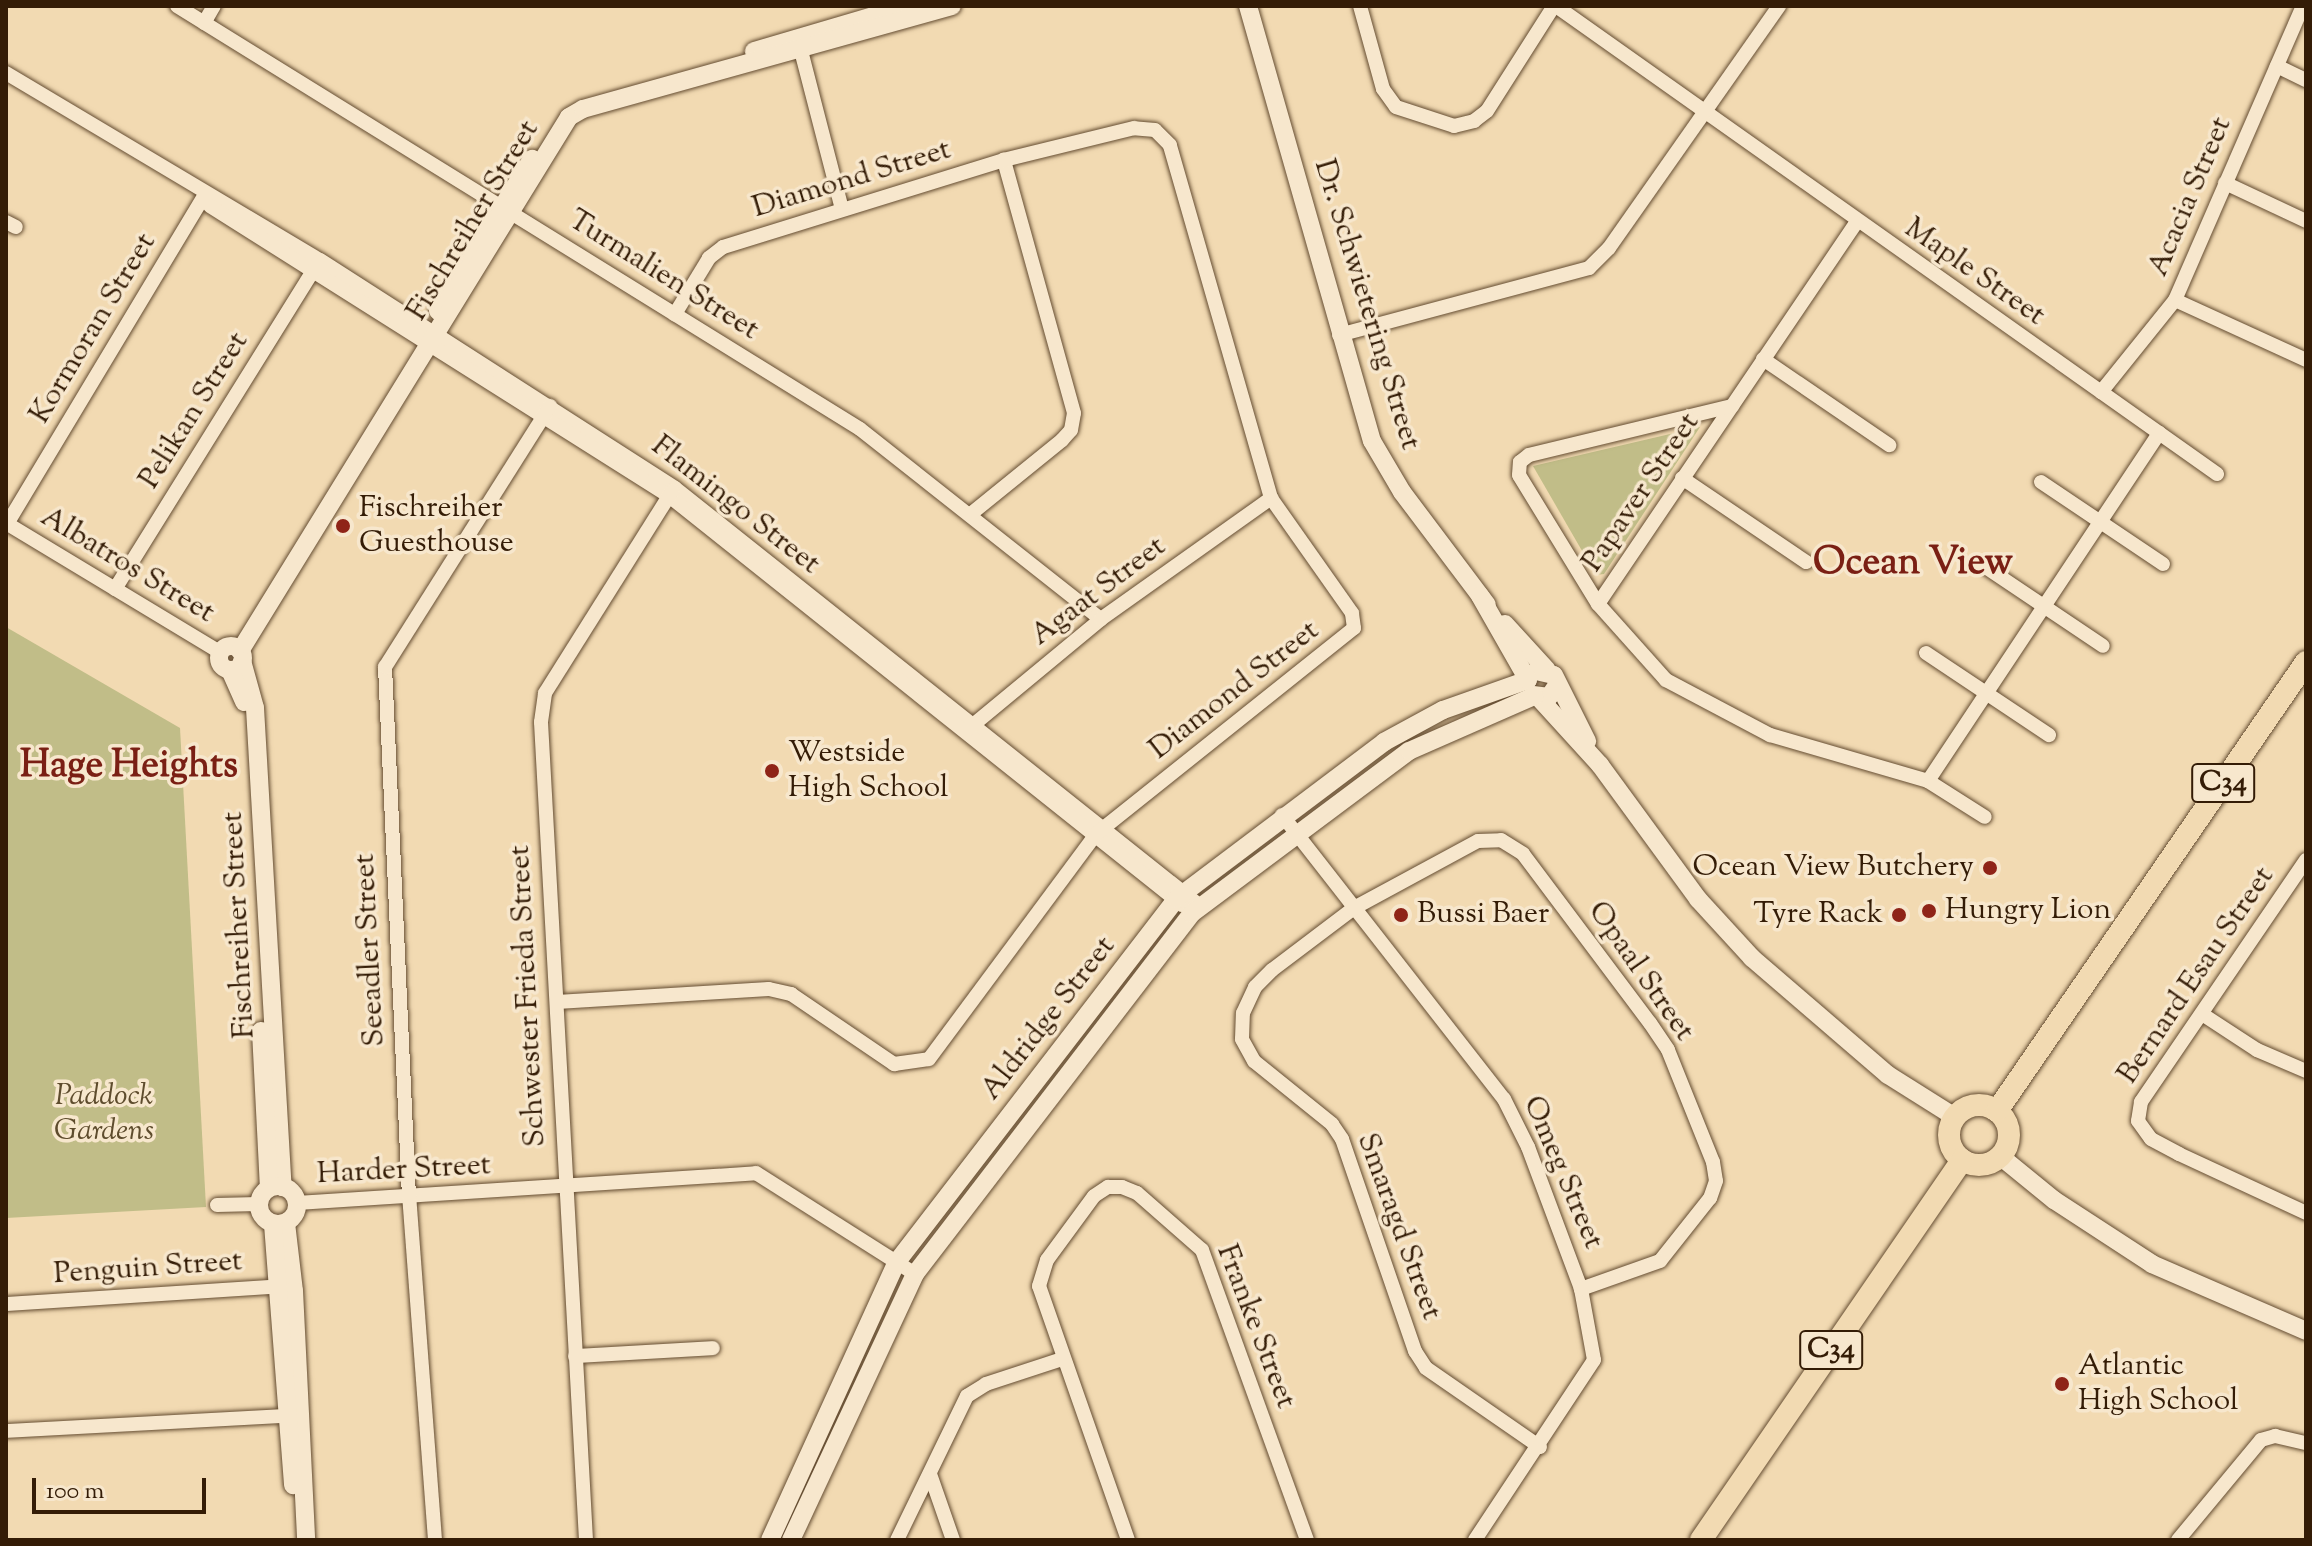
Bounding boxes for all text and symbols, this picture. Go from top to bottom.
street label: Acacia Street [2141,112,2241,282]
street label: Fischreiher Street [400,114,548,328]
street label: Diamond Street [749,133,955,227]
street label: Dr. Schwietering Street [1305,155,1427,455]
street label: Turmalien Street [561,203,765,349]
street label: Maple Street [1897,211,2051,335]
street label: Kormoran Street [23,227,165,431]
street label: Pelikan Street [133,326,257,496]
street label: Papaver Street [1576,407,1708,579]
street label: Flamingo Street [643,429,827,583]
place label: Fischreiher Guesthouse [359,491,514,562]
street label: Albatros Street [34,500,220,632]
marker: Fischreiher Guesthouse [334,517,352,535]
street label: Agaat Street [1024,530,1174,654]
district label: Ocean View [1813,542,2013,588]
street label: Diamond Street [1143,614,1327,768]
place label: Westside High School [788,736,948,806]
district label: Hage Heights [20,745,238,791]
road number: C34 [2191,759,2255,807]
marker: Westside High School [763,762,781,780]
street label: Fischreiher Street [216,811,264,1039]
street label: Schwester Frieda Street [503,844,555,1148]
place label: Ocean View Butchery [1692,850,1974,886]
street label: Seeadler Street [348,853,394,1047]
marker: Ocean View Butchery [1981,859,1999,877]
street label: Bernard Esau Street [2111,861,2283,1091]
place label: Hungry Lion [1945,893,2111,929]
street label: Opaal Street [1579,895,1701,1049]
place label: Bussi Baer [1417,897,1549,933]
place label: Tyre Rack [1753,897,1883,933]
marker: Hungry Lion [1920,902,1938,920]
marker: Bussi Baer [1392,906,1410,924]
marker: Tyre Rack [1890,906,1908,924]
street label: Aldridge Street [974,930,1124,1108]
park label: Paddock Gardens [54,1079,154,1150]
street label: Omeg Street [1514,1091,1610,1255]
street label: Smaragd Street [1348,1129,1448,1325]
street label: Harder Street [316,1148,492,1194]
street label: Franke Street [1207,1240,1303,1414]
street label: Penguin Street [52,1244,244,1294]
road number: C34 [1799,1326,1863,1374]
place label: Atlantic High School [2078,1349,2238,1420]
marker: Atlantic High School [2053,1375,2071,1393]
scale bar [36,1462,210,1512]
text: 100 m [46,1475,104,1509]

